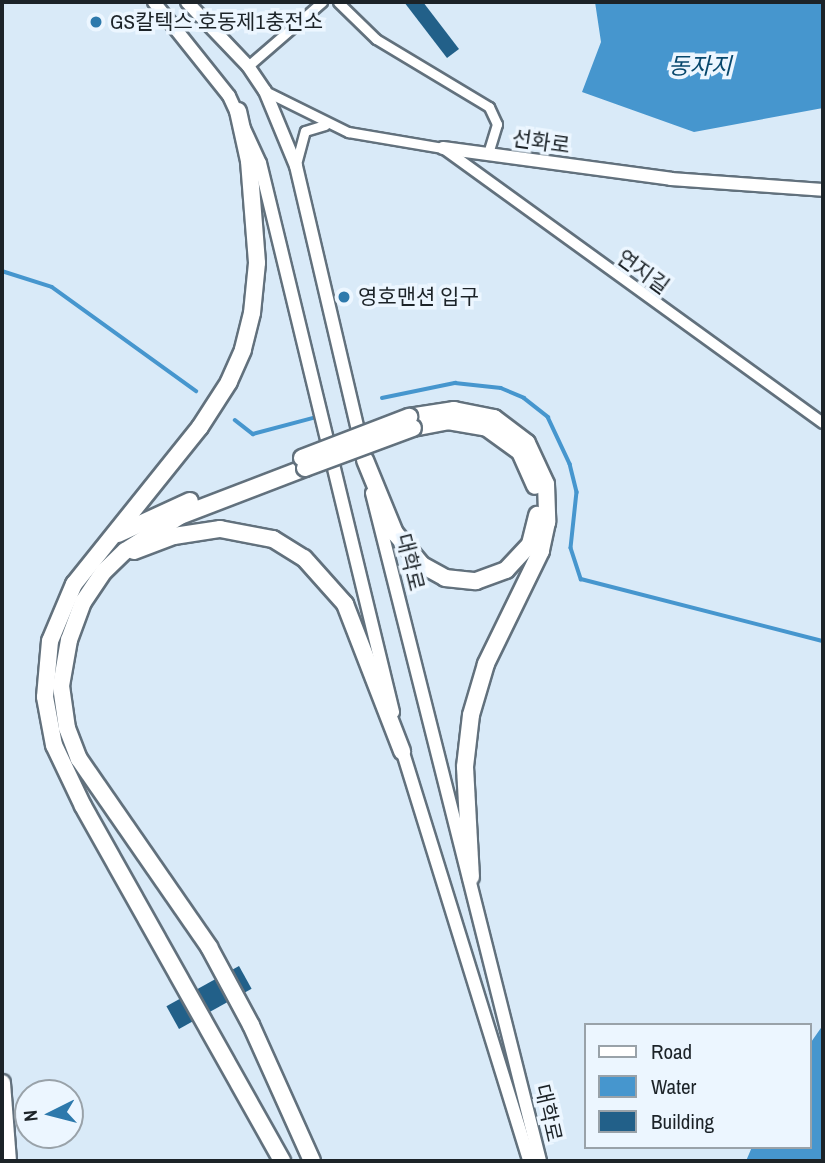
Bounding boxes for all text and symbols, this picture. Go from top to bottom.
place label: GS칼텍스 호동제1충전소 [110,9,323,35]
marker: GS칼텍스 호동제1충전소 [88,14,104,30]
water label: 동자지 [668,52,732,80]
street label: 선화로 [511,125,571,159]
street label: 연지길 [612,245,674,299]
place label: 영호맨션 입구 [358,284,479,310]
marker: 영호맨션 입구 [336,289,352,305]
street label: 대학로 [391,531,429,593]
legend [584,1023,811,1149]
text: Road [651,1037,692,1066]
text: Water [651,1072,696,1101]
north arrow [14,1079,84,1149]
street label: 대학로 [529,1082,567,1144]
text: Building [651,1107,714,1136]
text: N [17,1109,44,1123]

